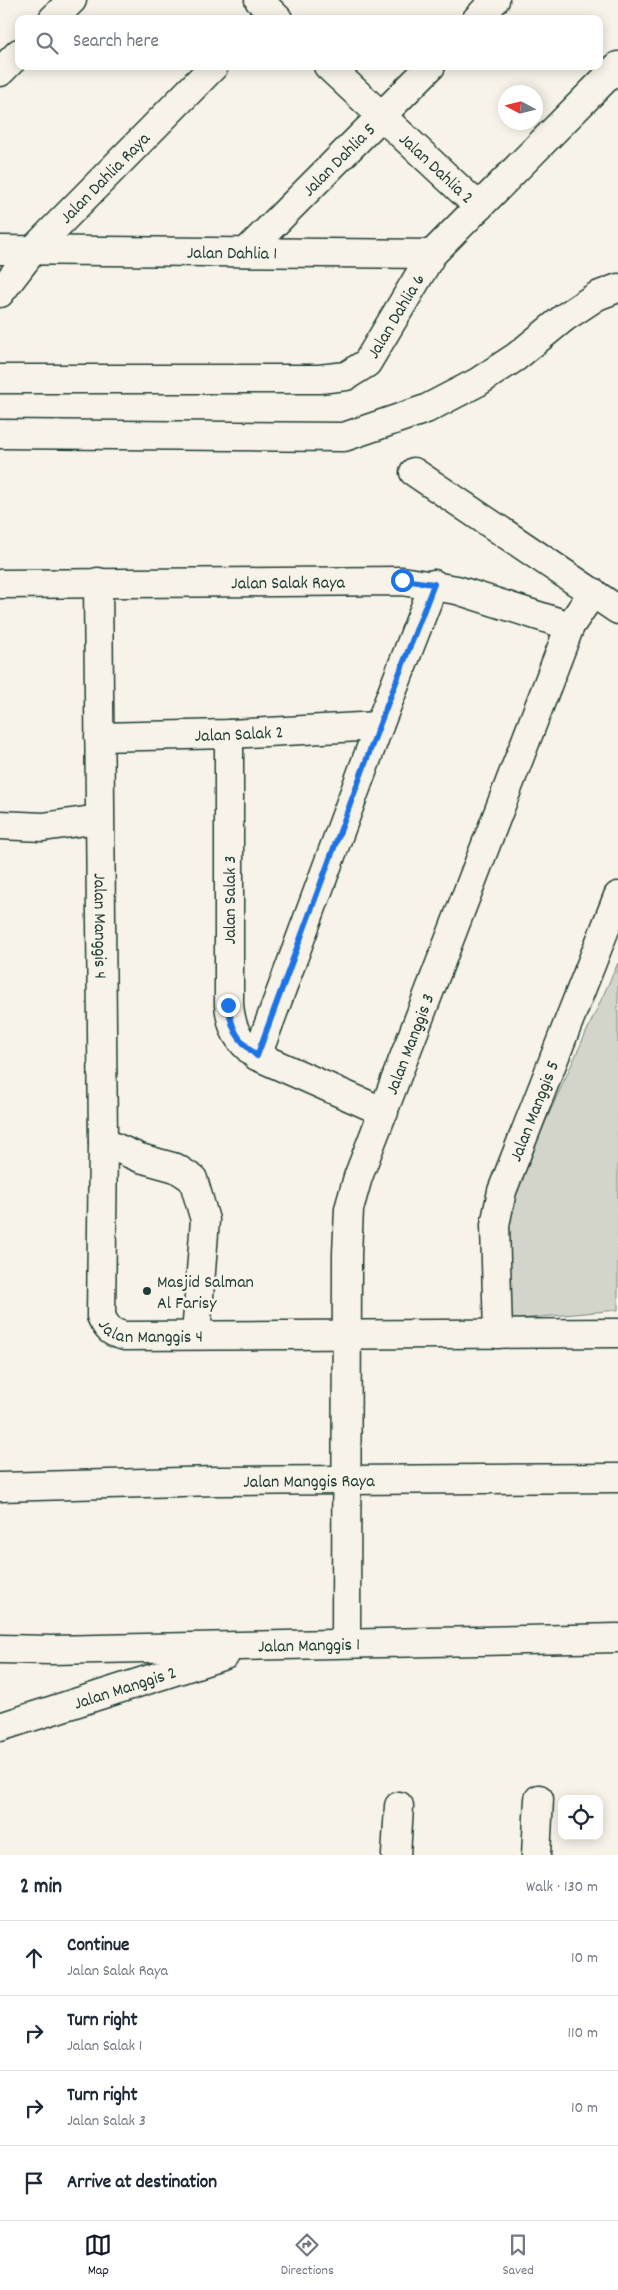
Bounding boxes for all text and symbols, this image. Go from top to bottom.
search box [15,15,603,70]
icon: search [33,29,61,57]
text: Search here [73,29,159,56]
north arrow [498,85,543,130]
street label: Jalan Dahlia 5 [298,118,382,203]
street label: Jalan Dahlia Raya [55,127,157,230]
street label: Jalan Dahlia 2 [392,128,478,211]
street label: Jalan Dahlia 1 [187,242,277,268]
street label: Jalan Dahlia 6 [362,270,433,364]
route start [391,569,414,592]
street label: Jalan Salak Raya [231,571,346,597]
street label: Jalan Salak 2 [194,721,284,750]
street label: Jalan Salak 3 [219,856,244,944]
street label: Jalan Manggis 4 [86,873,112,979]
street label: Jalan Manggis 3 [381,991,442,1099]
route end [217,994,240,1017]
street label: Jalan Manggis 5 [505,1057,567,1166]
place label: Masjid Salman Al Farisy [157,1271,254,1317]
marker: Masjid Salman Al Farisy [141,1285,153,1297]
street label: Jalan Manggis 4 [90,1315,203,1351]
street label: Jalan Manggis Raya [243,1470,375,1496]
street label: Jalan Manggis 1 [258,1633,360,1661]
street label: Jalan Manggis 2 [71,1661,180,1718]
map controls [558,1795,603,1840]
button: locate [558,1795,603,1840]
text: 2 min [20,1873,62,1903]
text: Walk · 130 m [526,1876,598,1899]
text: Continue [67,1933,129,1960]
icon: ahead [20,1944,48,1972]
text: 10 m [571,1947,598,1970]
text: Jalan Salak Raya [67,1960,168,1983]
text: Turn right [67,2008,138,2035]
icon: right [20,2019,48,2047]
text: 110 m [568,2022,598,2045]
text: Jalan Salak 1 [67,2035,142,2058]
text: Turn right [67,2083,138,2110]
icon: right [20,2094,48,2122]
text: 10 m [571,2097,598,2120]
text: Jalan Salak 3 [67,2110,146,2133]
icon: arrive [20,2169,48,2197]
text: Arrive at destination [67,2170,217,2197]
tab: Map [84,2231,112,2281]
tab: Directions [281,2231,334,2281]
tab: Saved [502,2231,534,2281]

